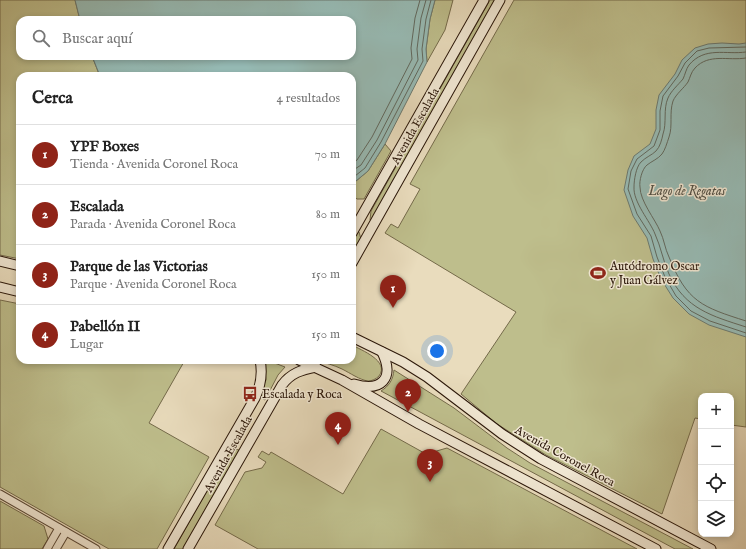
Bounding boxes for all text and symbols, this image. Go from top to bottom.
search box [16,16,356,60]
icon: search [30,27,52,49]
text: Buscar aquí [62,29,132,48]
street label: Avenida Escalada [388,85,443,168]
text: Cerca [32,88,73,109]
text: 4 resultados [277,90,340,107]
text: YPF Boxes [70,137,139,156]
text: 1 [43,146,47,163]
text: 70 m [315,146,340,163]
text: Tienda · Avenida Coronel Roca [70,156,238,173]
water label: Lago de Regatas [647,183,726,201]
text: Escalada [70,197,124,216]
text: 2 [42,206,48,223]
text: 80 m [316,206,340,223]
text: Parada · Avenida Coronel Roca [70,216,236,233]
text: Parque de las Victorias [70,257,208,276]
place label: Autódromo Oscar y Juan Gálvez [609,259,700,289]
sports icon: Autódromo Oscar y Juan Gálvez [589,264,607,282]
text: 3 [43,266,47,283]
text: 150 m [311,266,340,283]
pin: 1 [380,275,406,308]
text: Parque · Avenida Coronel Roca [70,276,237,293]
text: Pabellón II [70,317,140,336]
text: 4 [42,326,48,343]
text: 150 m [311,326,340,343]
text: Lugar [70,336,103,353]
your location [427,341,447,361]
pin: 2 [395,379,421,412]
bus stop icon: Escalada y Roca [241,385,259,403]
place label: Escalada y Roca [262,387,343,402]
map controls [698,393,734,537]
button: + [698,393,734,429]
pin: 4 [325,412,351,445]
street label: Avenida Escalada [201,413,256,496]
street label: Avenida Coronel Roca [511,422,618,491]
button: − [698,429,734,465]
pin: 3 [417,449,443,482]
button: locate [698,465,734,501]
button: layers [698,501,734,537]

